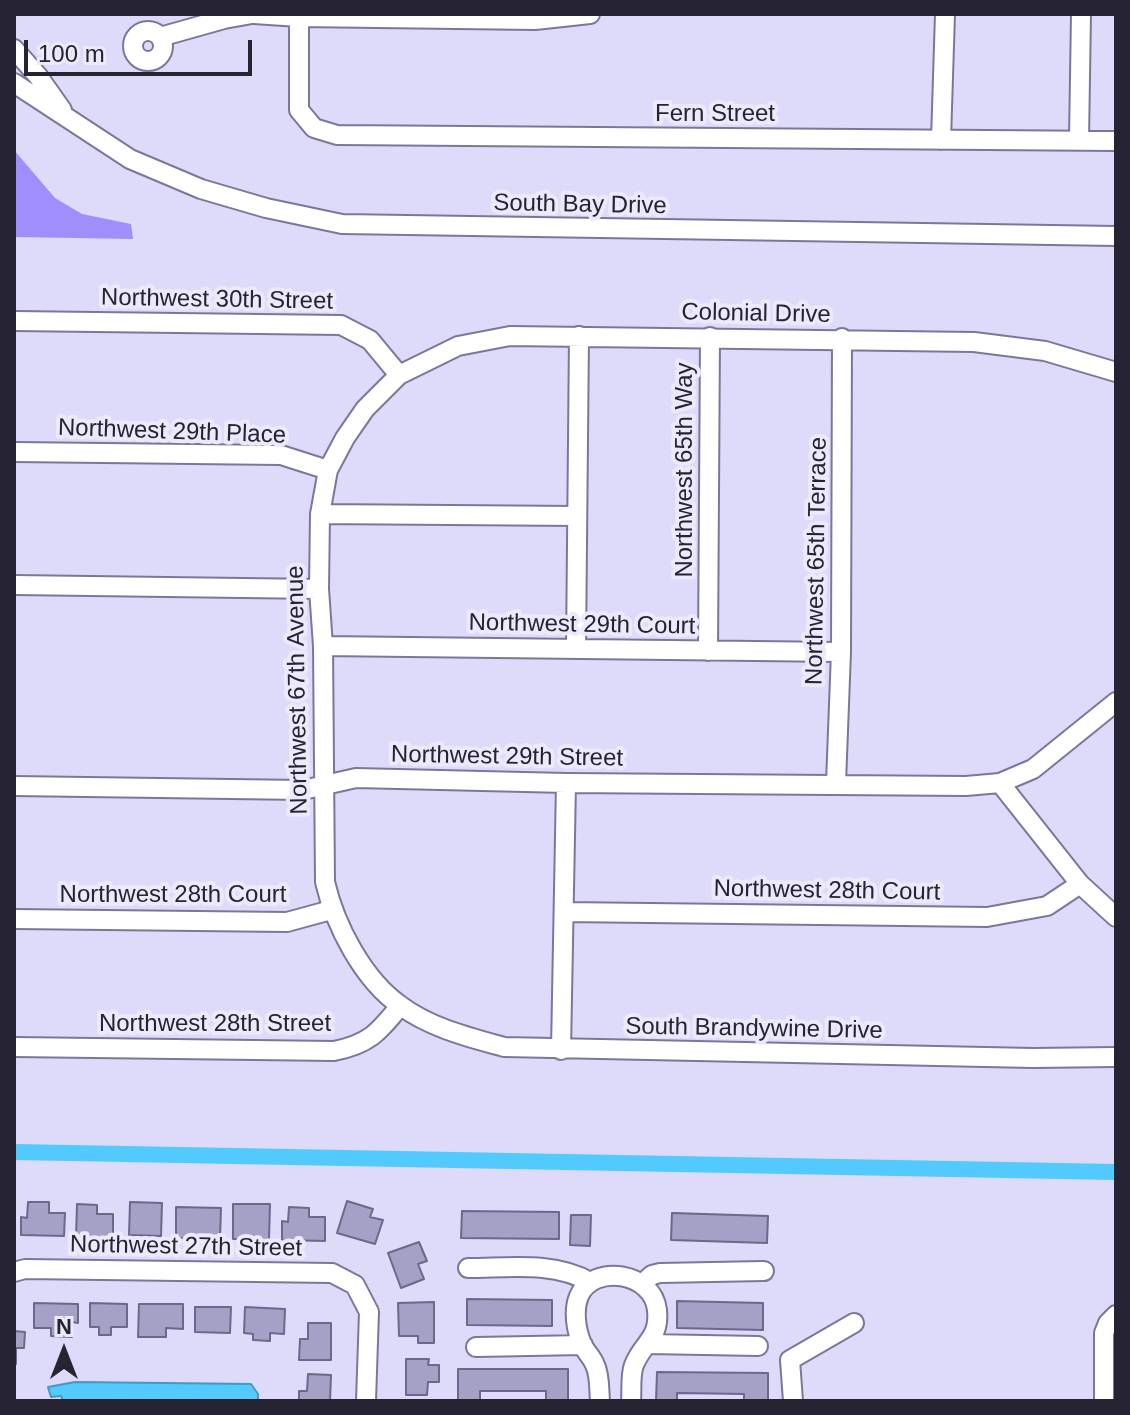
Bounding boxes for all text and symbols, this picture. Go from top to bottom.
scale bar [28,24,256,74]
text: 100 m [38,40,105,67]
street label: Fern Street [655,100,775,128]
street label: South Bay Drive [493,189,667,221]
street label: Northwest 30th Street [101,284,333,316]
street label: Colonial Drive [681,298,831,330]
street label: Northwest 65th Way [671,362,699,578]
street label: Northwest 29th Place [58,414,286,450]
street label: Northwest 65th Terrace [800,437,834,685]
street label: Northwest 67th Avenue [281,565,315,815]
street label: Northwest 29th Court [468,609,696,641]
street label: Northwest 29th Street [391,741,623,773]
street label: Northwest 28th Court [713,875,941,907]
street label: Northwest 28th Court [60,881,286,909]
street label: Northwest 28th Street [99,1010,331,1038]
street label: South Brandywine Drive [625,1012,883,1046]
street label: Northwest 27th Street [70,1231,302,1263]
north arrow [24,1311,104,1391]
text: N [56,1314,72,1339]

